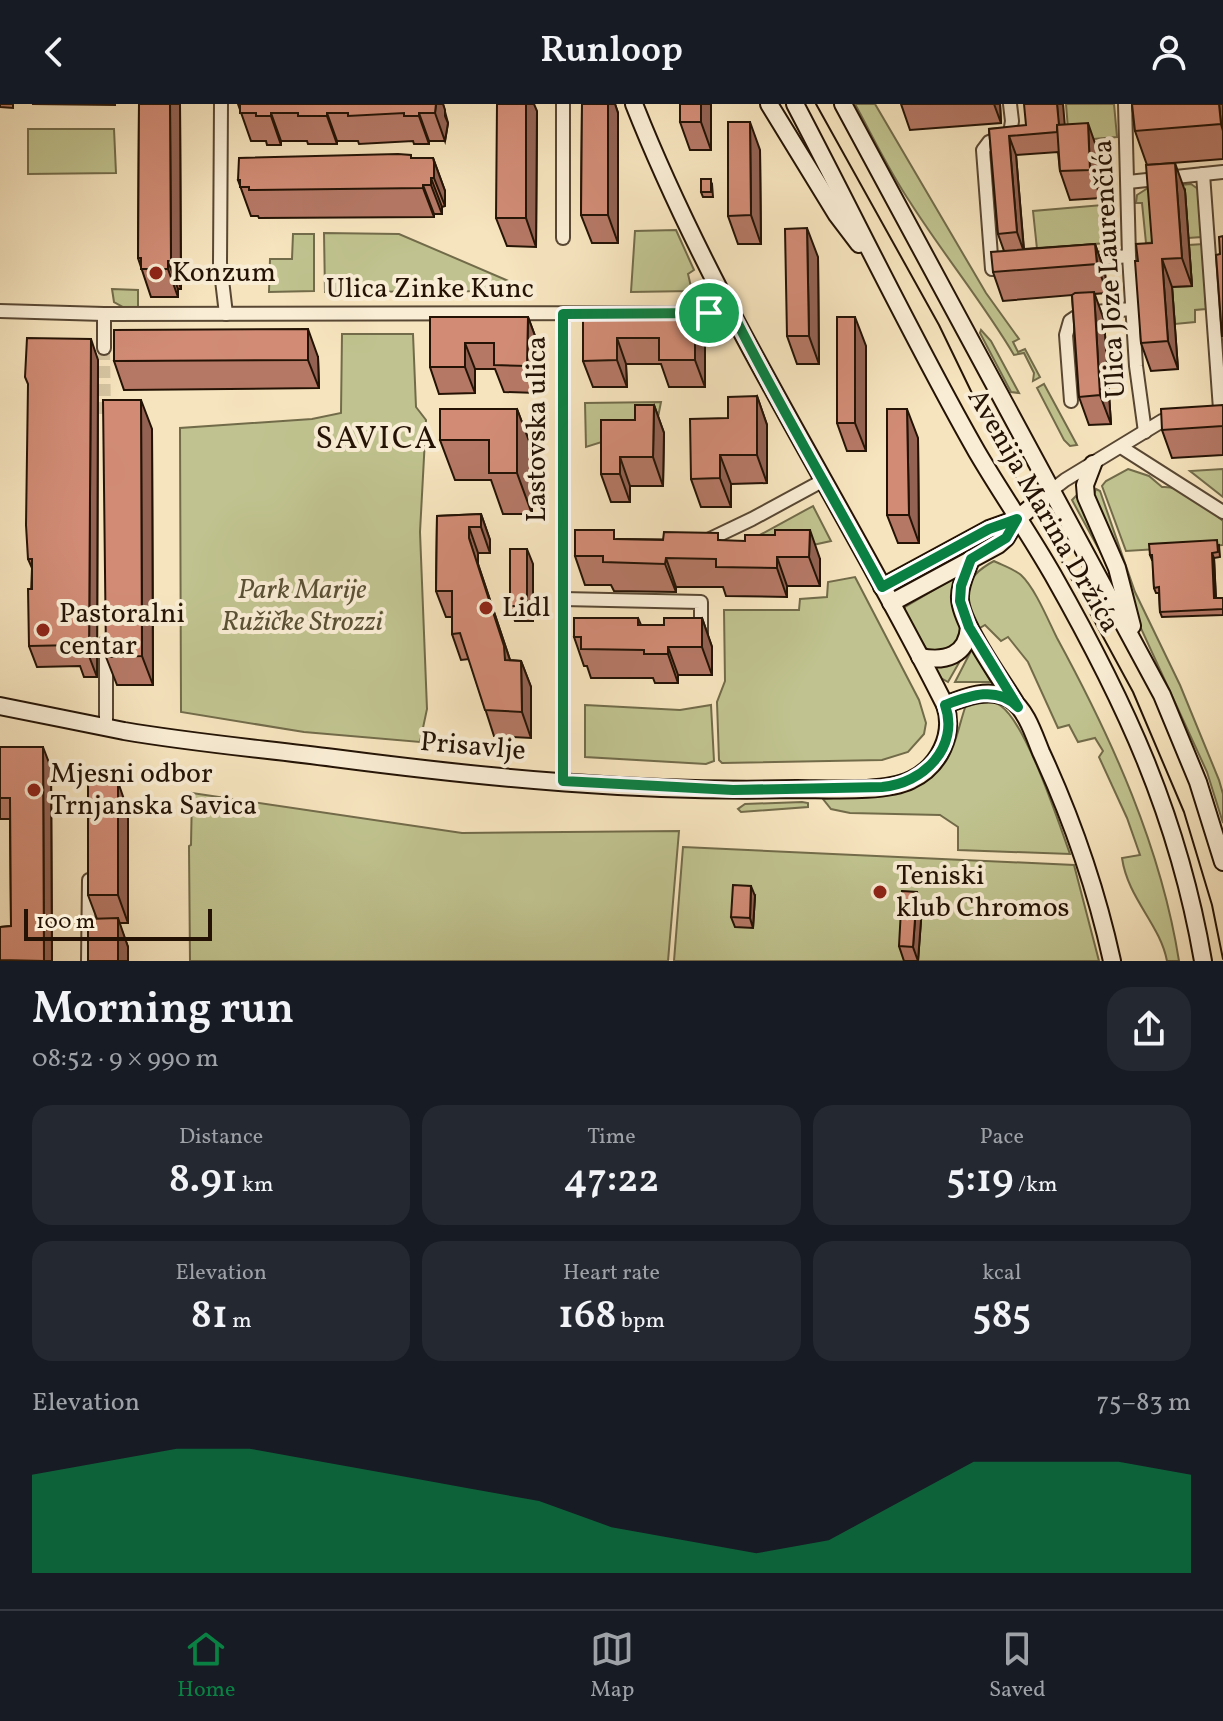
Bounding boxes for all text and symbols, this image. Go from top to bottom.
text: Runloop [540,27,683,77]
icon: back [32,30,76,74]
icon: person [1147,30,1191,74]
street label: Ulica Joze Laurenčića [1084,139,1136,399]
place label: Konzum [172,254,276,293]
marker: Konzum [147,264,165,282]
street label: Ulica Zinke Kunc [326,270,534,309]
pin [675,279,743,347]
icon: arrive [687,291,731,335]
street label: Lastovska ulica [518,336,557,522]
street label: Avenija Marina Držića [957,382,1129,640]
district label: SAVICA [315,418,439,462]
park label: Park Marije Ružičke Strozzi [221,571,384,642]
place label: Lidl [502,589,550,628]
place label: Pastoralni centar [59,595,185,666]
marker: Lidl [477,599,495,617]
marker: Pastoralni centar [34,621,52,639]
street label: Prisavlje [419,723,527,771]
place label: Mjesni odbor Trnjanska Savica [50,755,257,826]
marker: Mjesni odbor Trnjanska Savica [25,781,43,799]
place label: Teniski klub Chromos [896,857,1070,928]
marker: Teniski klub Chromos [871,883,889,901]
scale bar [24,905,212,941]
text: 100 m [36,907,95,938]
text: Morning run [32,980,294,1041]
button: share [1107,987,1191,1071]
text: 08:52 · 9 × 990 m [32,1041,219,1077]
text: Distance [179,1122,263,1153]
text: Time [587,1122,636,1153]
text: Pace [980,1122,1024,1153]
text: 8.91 [169,1153,238,1209]
text: 47:22 [564,1153,659,1209]
text: 5:19 [946,1153,1014,1209]
text: km [238,1170,274,1201]
text: /km [1014,1170,1057,1201]
text: Elevation [175,1258,267,1289]
text: Heart rate [563,1258,660,1289]
text: kcal [982,1258,1021,1289]
text: 81 [191,1289,228,1345]
text: 168 [558,1289,616,1345]
text: 585 [972,1289,1031,1345]
text: m [228,1306,252,1337]
text: bpm [616,1306,665,1337]
text: Elevation [32,1385,140,1421]
text: 75–83 m [1096,1385,1191,1421]
tab: Home [177,1627,236,1706]
tab: Map [590,1627,634,1706]
tab: Saved [989,1627,1046,1706]

